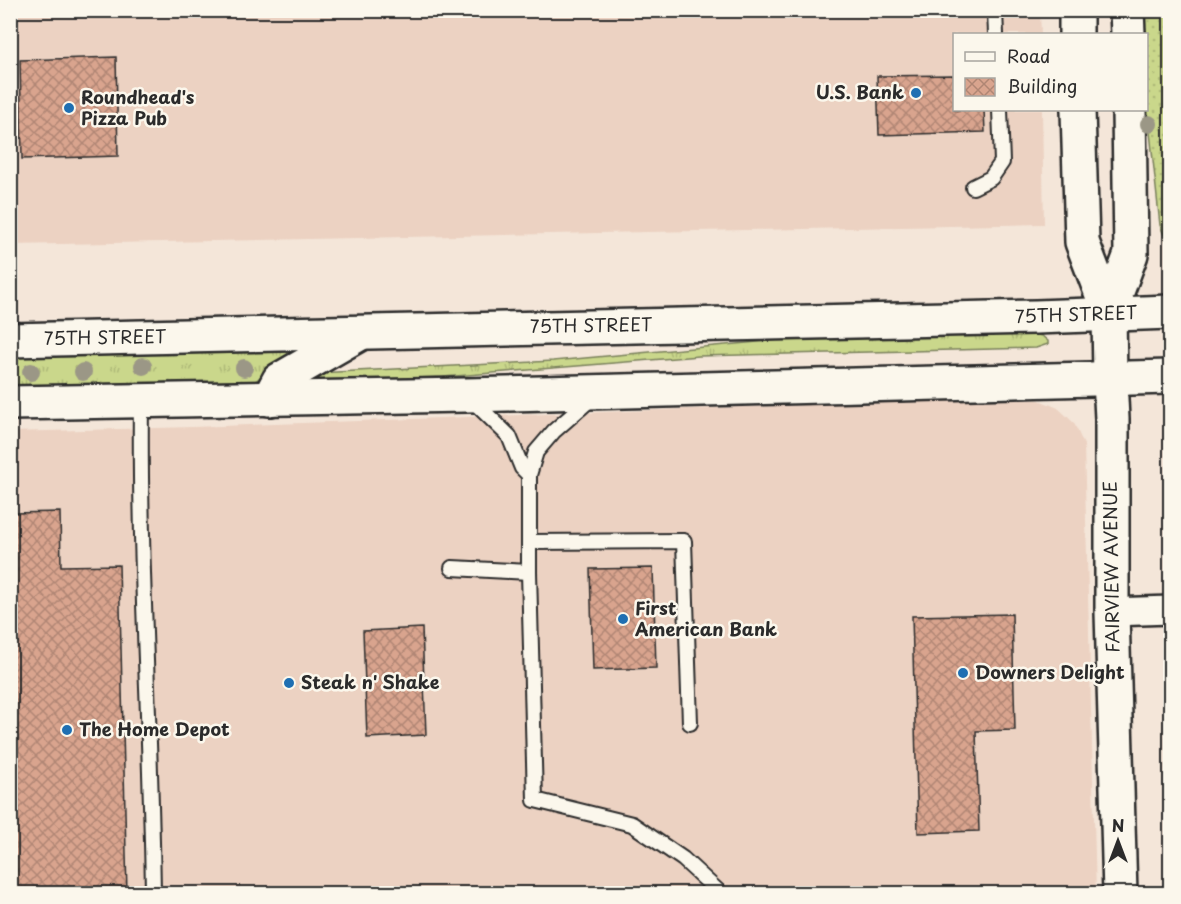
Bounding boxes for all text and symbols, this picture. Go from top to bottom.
legend [953,33,1148,111]
text: Road [1007,42,1051,69]
text: Building [1007,72,1077,99]
place label: U.S. Bank [816,78,904,105]
place label: Roundhead's Pizza Pub [81,83,195,131]
marker: U.S. Bank [909,86,923,100]
marker: Roundhead's Pizza Pub [62,101,76,115]
street label: 75TH STREET [1014,298,1137,329]
street label: 75TH STREET [530,310,652,339]
street label: 75TH STREET [44,322,166,351]
street label: FAIRVIEW AVENUE [1096,481,1125,653]
place label: First American Bank [634,594,777,642]
marker: First American Bank [616,612,630,626]
place label: Downers Delight [975,658,1125,685]
marker: Downers Delight [956,666,970,680]
place label: Steak n' Shake [301,668,440,695]
marker: Steak n' Shake [282,676,296,690]
place label: The Home Depot [79,715,230,742]
marker: The Home Depot [60,723,74,737]
north arrow [1088,811,1148,871]
text: N [1112,813,1124,837]

